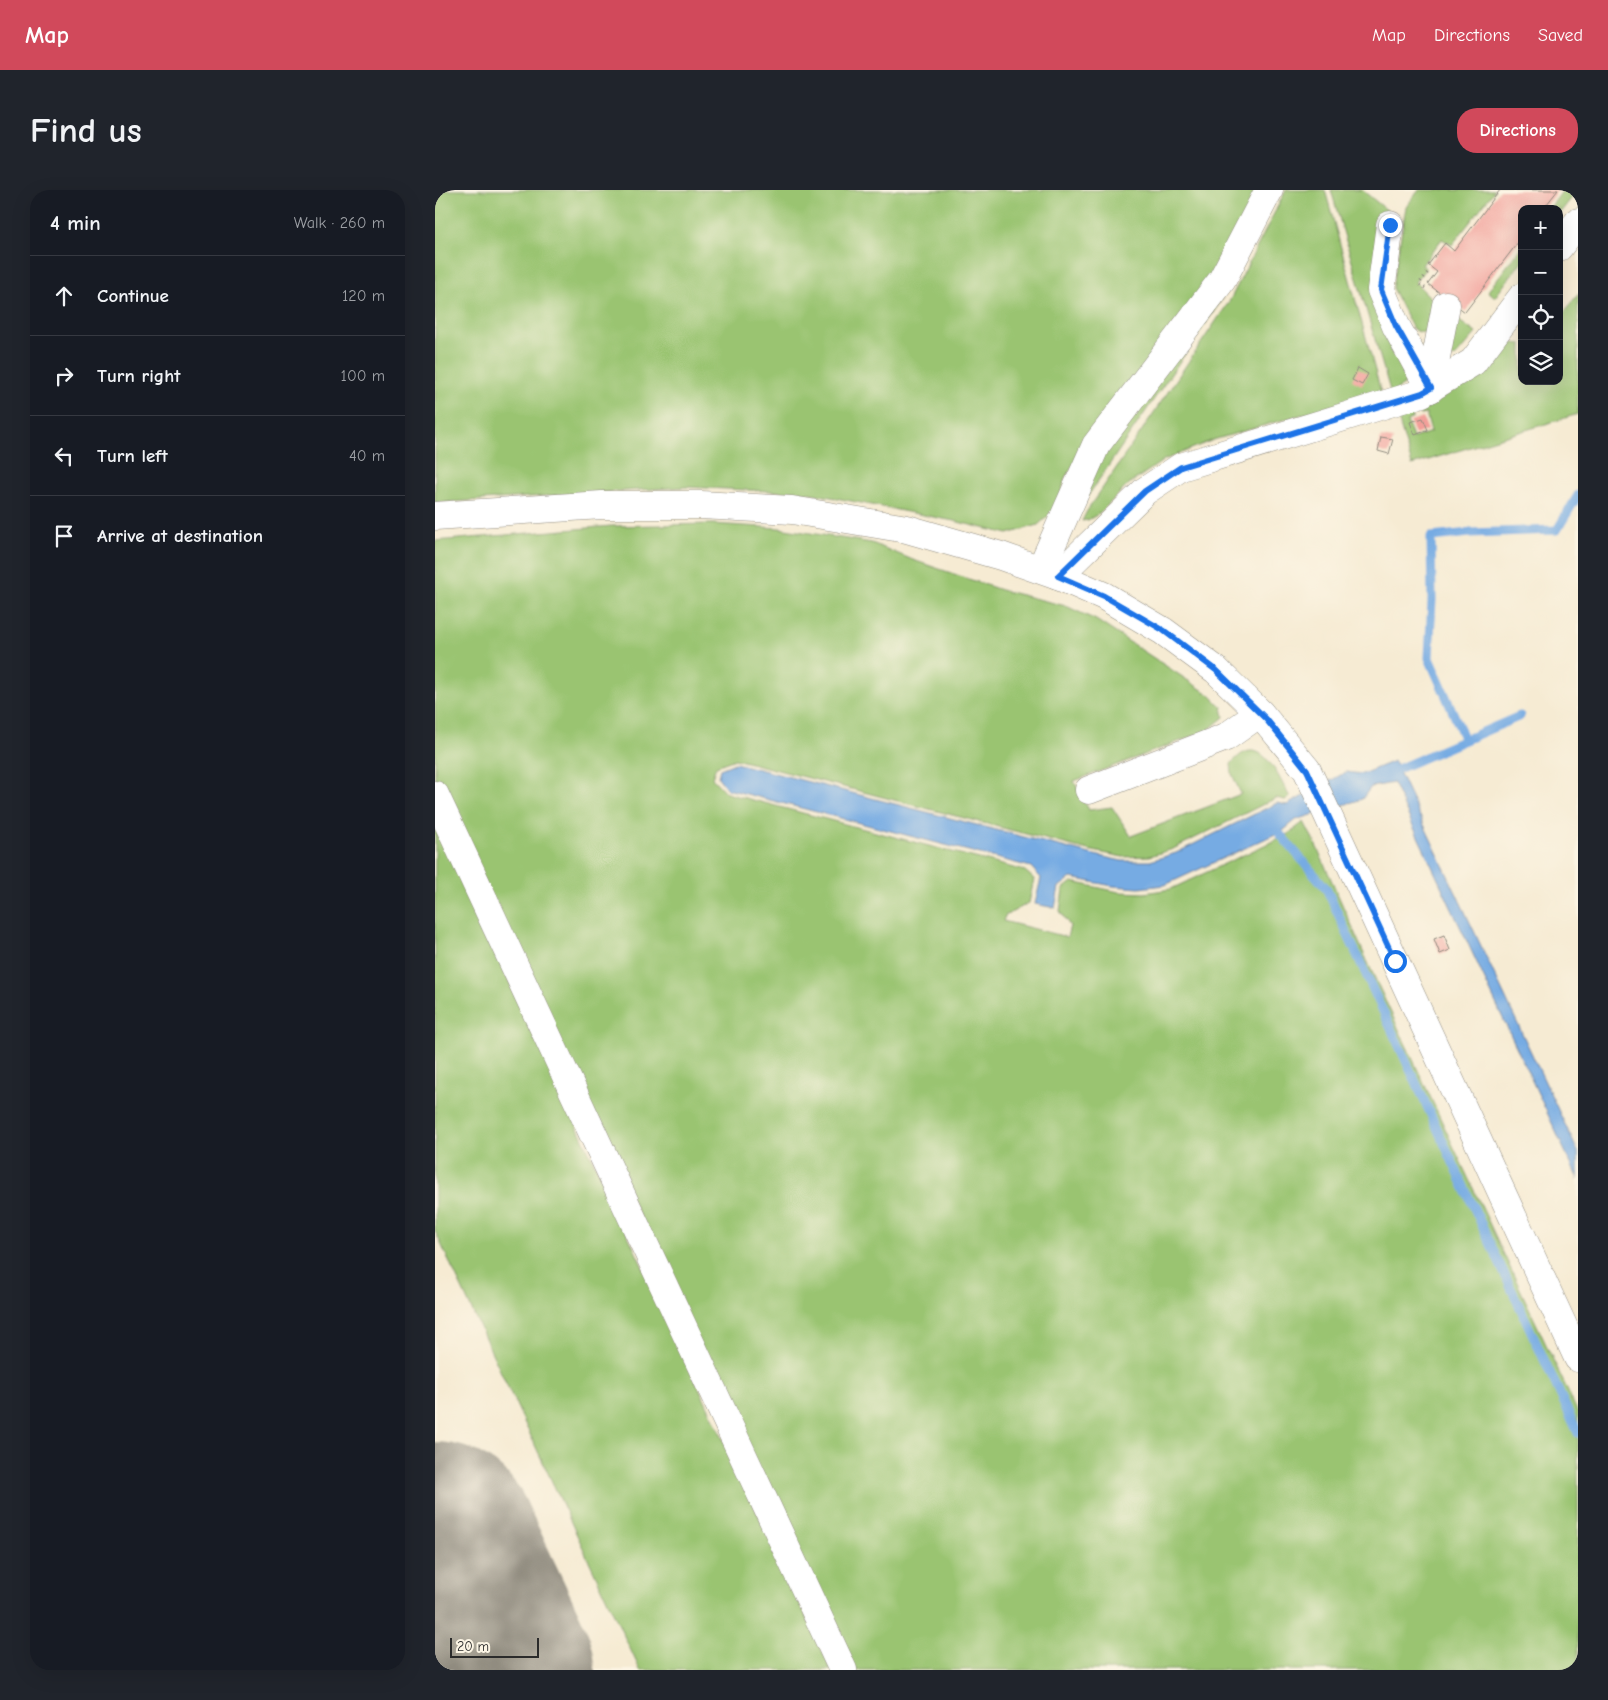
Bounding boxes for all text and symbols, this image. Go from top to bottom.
text: Map [25,21,69,49]
text: Map [1372,25,1406,46]
text: Directions [1434,25,1510,46]
text: Saved [1538,25,1583,46]
button: Directions [1457,108,1578,153]
text: Find us [30,110,142,151]
map controls [1518,205,1563,385]
button: + [1518,205,1563,250]
text: 4 min [50,211,101,235]
text: Walk · 260 m [294,214,385,232]
route end [1379,214,1402,237]
button: − [1518,250,1563,295]
icon: ahead [50,282,78,310]
text: Continue [97,285,169,307]
text: 120 m [342,287,385,305]
button: locate [1518,295,1563,340]
button: layers [1518,340,1563,385]
icon: right [50,362,78,390]
text: Turn right [97,365,181,387]
text: 100 m [341,367,385,385]
icon: left [50,442,78,470]
text: Turn left [97,445,168,467]
text: 40 m [349,447,385,465]
icon: arrive [50,522,78,550]
text: Arrive at destination [97,525,263,547]
route start [1384,950,1407,973]
scale bar [450,1635,539,1658]
text: 20 m [457,1638,489,1655]

